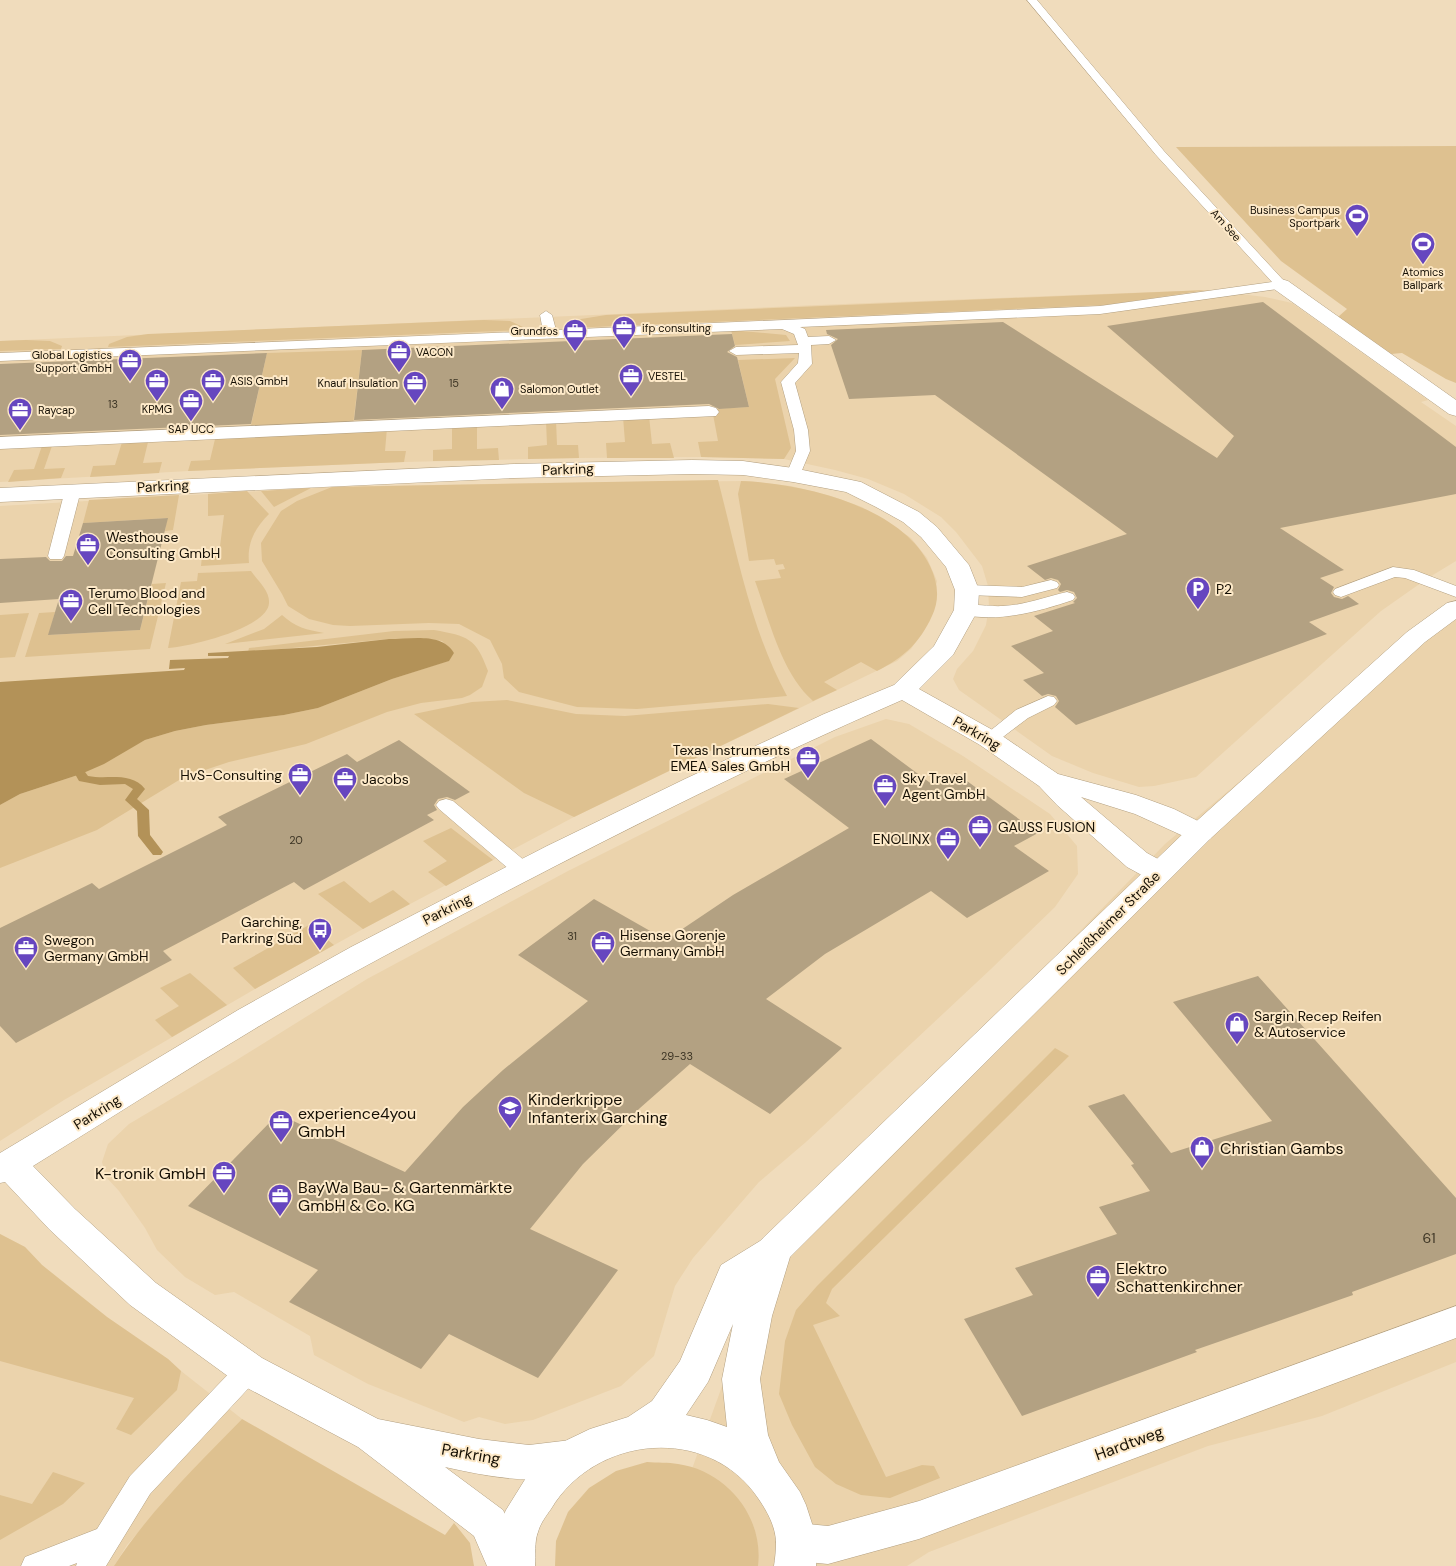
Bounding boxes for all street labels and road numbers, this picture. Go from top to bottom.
street label: Am See [1208,206,1244,244]
street label: Parkring [542,459,595,479]
street label: Parkring [137,476,190,496]
street label: Parkring [950,712,1004,754]
street label: Schleißheimer Straße [1052,867,1164,979]
street label: Parkring [420,889,474,929]
street label: Parkring [70,1090,124,1133]
street label: Hardtweg [1092,1421,1166,1465]
street label: Parkring [440,1438,502,1470]

